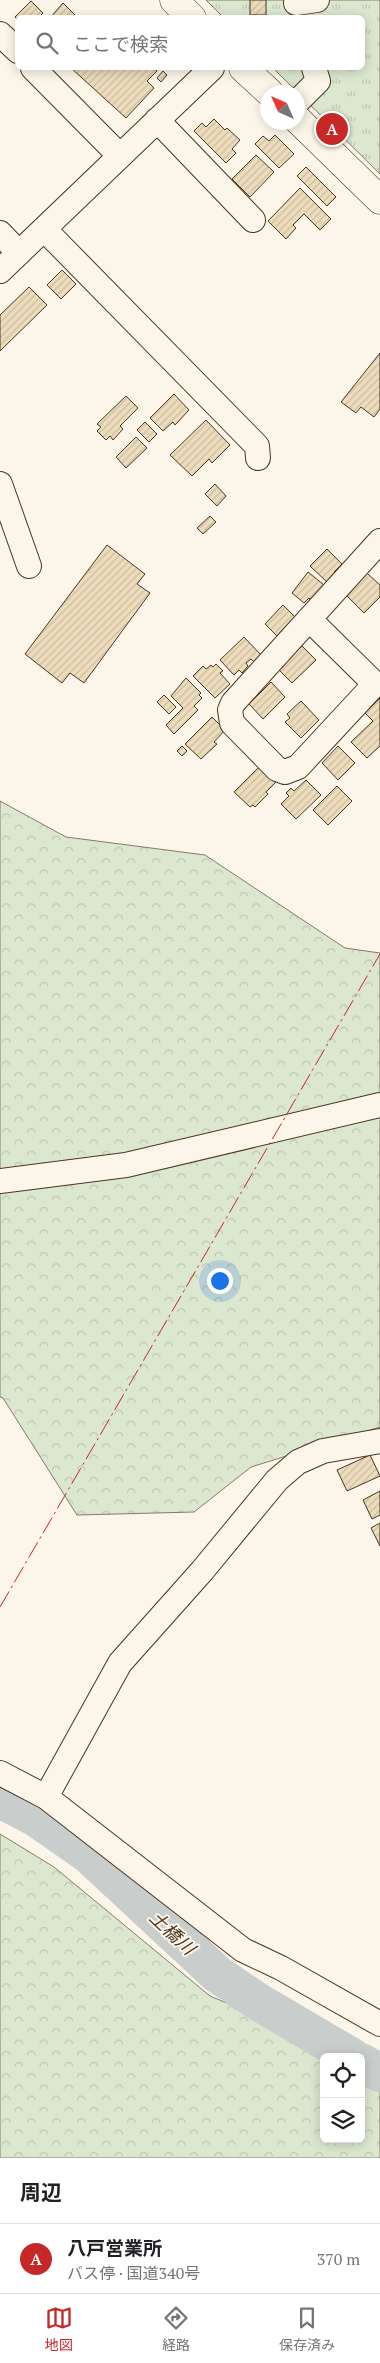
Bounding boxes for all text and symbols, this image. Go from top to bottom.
search box [15,15,365,70]
icon: search [33,29,61,57]
text: ここで検索 [73,31,168,56]
north arrow [260,85,305,130]
pin: A [316,110,348,148]
your location [207,1268,233,1294]
water label: 土橋川 [145,1905,202,1961]
map controls [320,2053,365,2143]
button: locate [320,2053,365,2098]
button: layers [320,2098,365,2143]
text: 周辺 [20,2178,62,2206]
text: 八戸営業所 [67,2235,162,2260]
text: A [30,2248,42,2270]
text: 370 m [317,2248,360,2270]
text: バス停 · 国道340号 [67,2262,200,2284]
tab: 地図 [45,2304,73,2354]
tab: 経路 [162,2304,190,2354]
tab: 保存済み [279,2304,335,2354]

